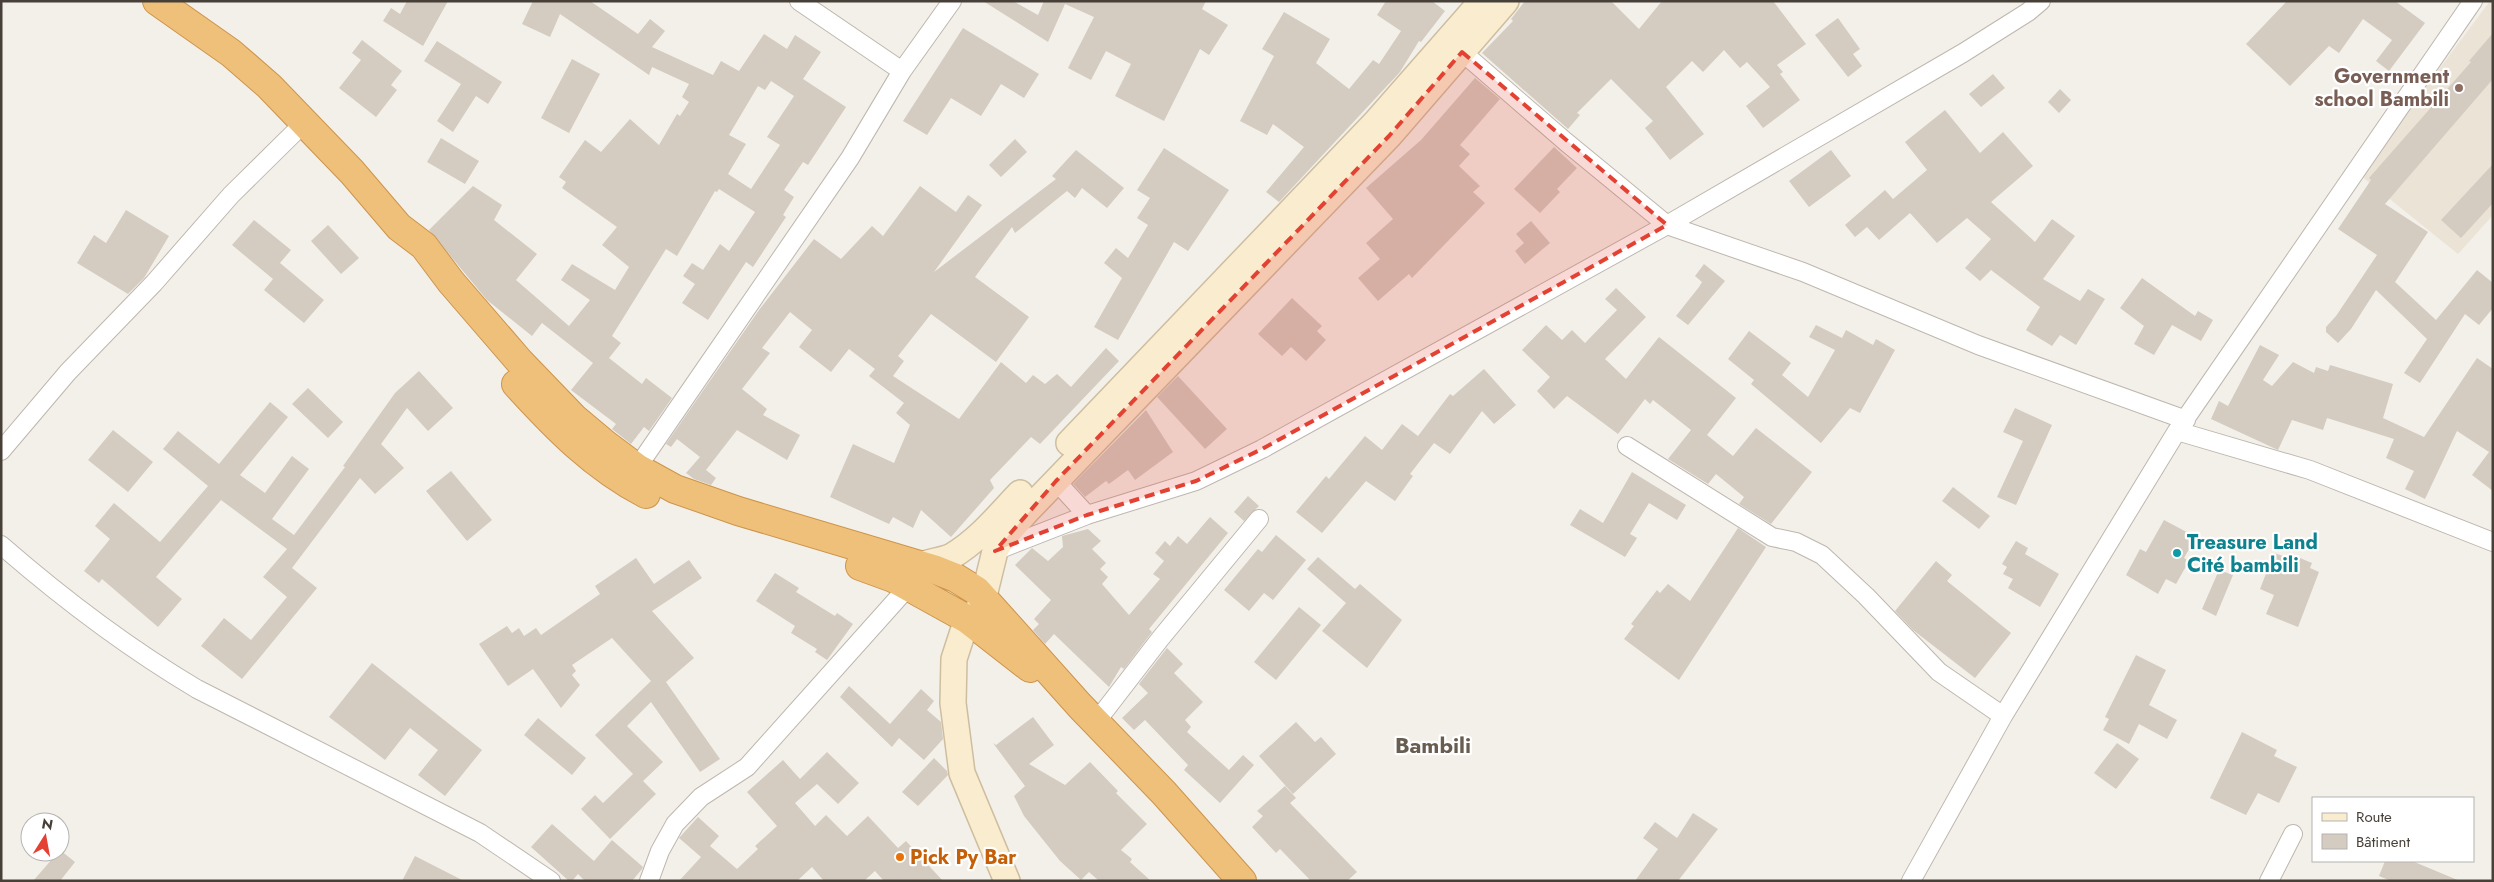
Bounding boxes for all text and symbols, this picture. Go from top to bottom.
place label: Government school Bambili [2314,62,2450,114]
marker: Government school Bambili [2453,82,2465,94]
place label: Treasure Land Cité bambili [2187,528,2318,580]
marker: Treasure Land Cité bambili [2171,547,2183,559]
district label: Bambili [1395,729,1471,761]
legend [2312,797,2474,862]
text: Route [2356,806,2392,828]
north arrow [20,812,70,862]
text: N [40,813,55,835]
text: Bâtiment [2356,831,2410,853]
place label: Pick Py Bar [910,843,1017,872]
marker: Pick Py Bar [894,851,906,863]

